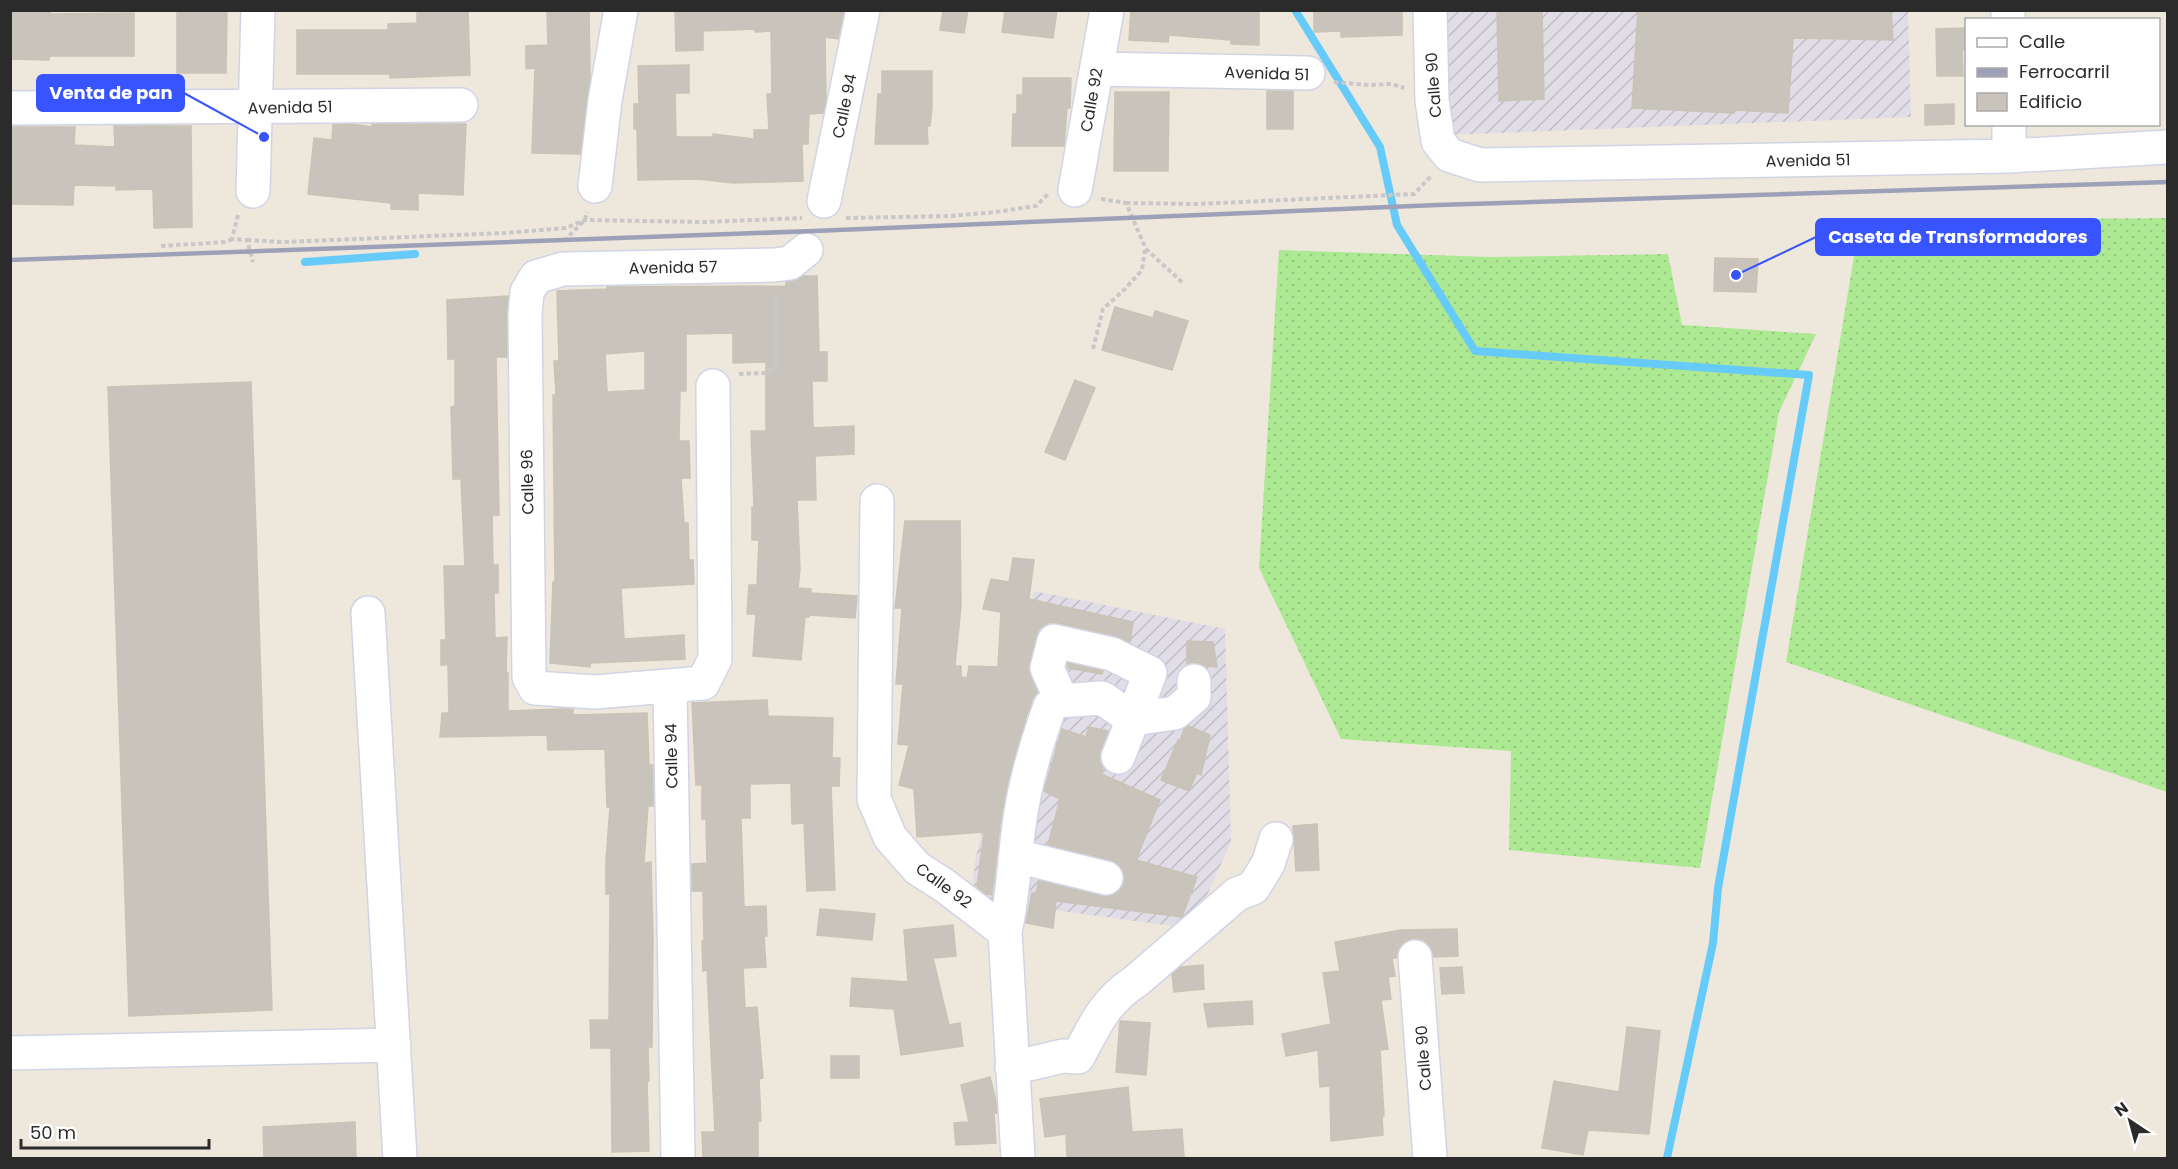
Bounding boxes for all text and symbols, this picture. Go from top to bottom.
legend [1965,18,2160,126]
text: Calle [2019,29,2065,54]
street label: Calle 90 [1420,52,1447,118]
text: Ferrocarril [2019,59,2110,84]
street label: Avenida 51 [1224,61,1310,86]
street label: Calle 92 [1075,66,1108,134]
street label: Calle 94 [826,72,863,140]
callout: Venta de pan [37,75,184,111]
text: Venta de pan [49,80,173,105]
text: Edificio [2019,89,2082,114]
street label: Avenida 51 [247,95,333,120]
street label: Avenida 51 [1765,148,1851,173]
callout: Caseta de Transformadores [1816,219,2100,255]
text: Caseta de Transformadores [1828,224,2088,249]
street label: Avenida 57 [629,255,718,280]
street label: Calle 96 [515,449,540,515]
street label: Calle 94 [659,723,684,789]
street label: Calle 92 [911,857,977,914]
street label: Calle 90 [1410,1025,1437,1091]
north arrow [2100,1091,2160,1151]
text: N [2110,1096,2133,1122]
scale bar [21,1112,208,1150]
text: 50 m [30,1120,76,1145]

